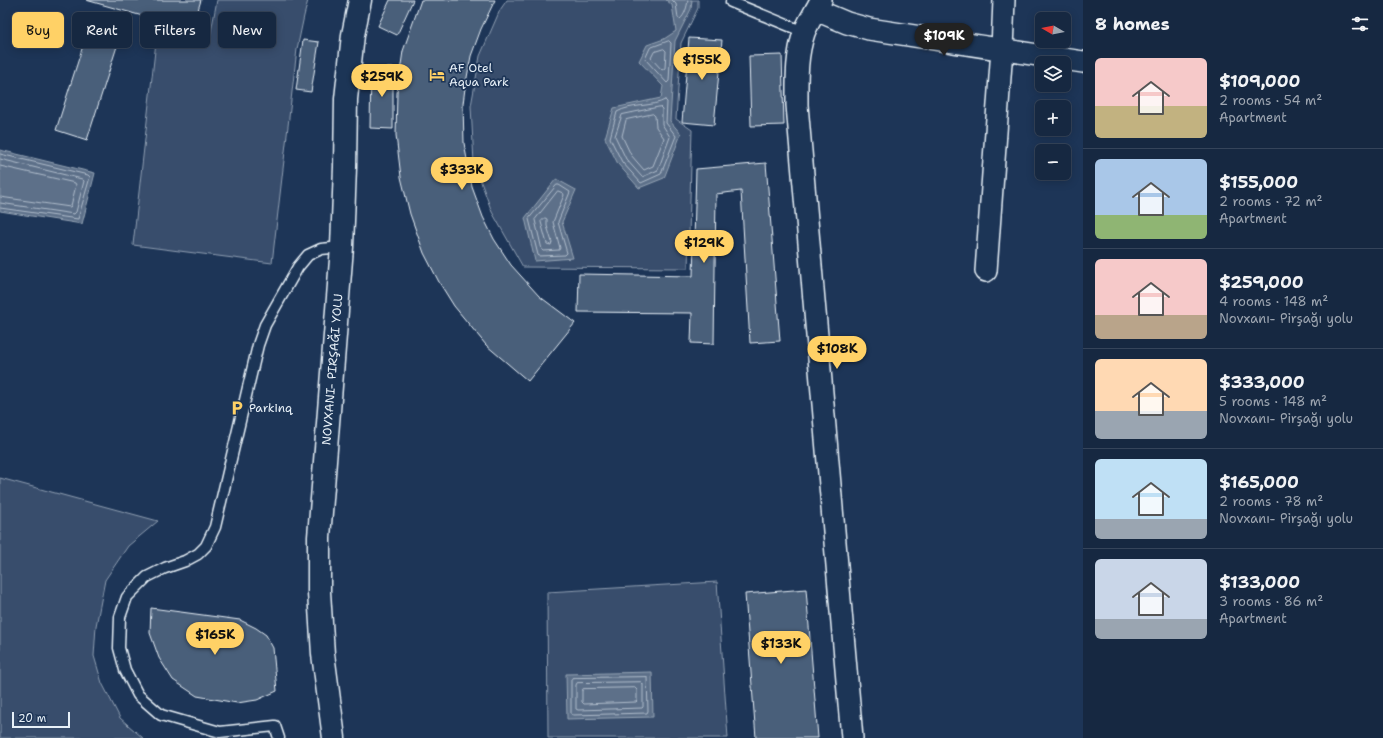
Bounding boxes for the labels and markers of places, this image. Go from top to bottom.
pin: $109K [916,23,972,57]
pin: $155K [674,47,730,81]
place label: AF Otel Aqua Park [449,60,509,90]
pin: $259K [354,64,410,98]
hotel icon: AF Otel Aqua Park [428,66,446,84]
pin: $333K [434,157,490,191]
pin: $129K [676,230,732,264]
pin: $108K [809,336,865,370]
parking icon: Parkinq [228,399,246,417]
place label: Parkinq [249,400,293,416]
pin: $165K [187,622,243,656]
pin: $133K [753,631,809,665]

